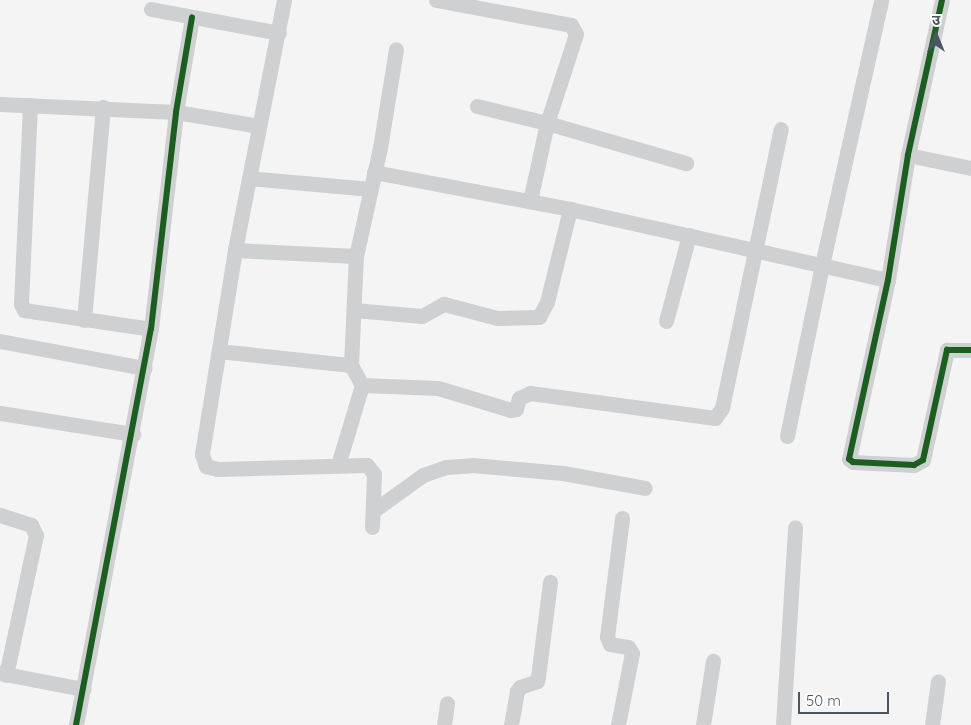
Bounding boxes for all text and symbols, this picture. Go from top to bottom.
north arrow [911,10,961,60]
text: उ [932,11,940,29]
scale bar [801,682,892,714]
text: 50 m [806,691,841,710]

